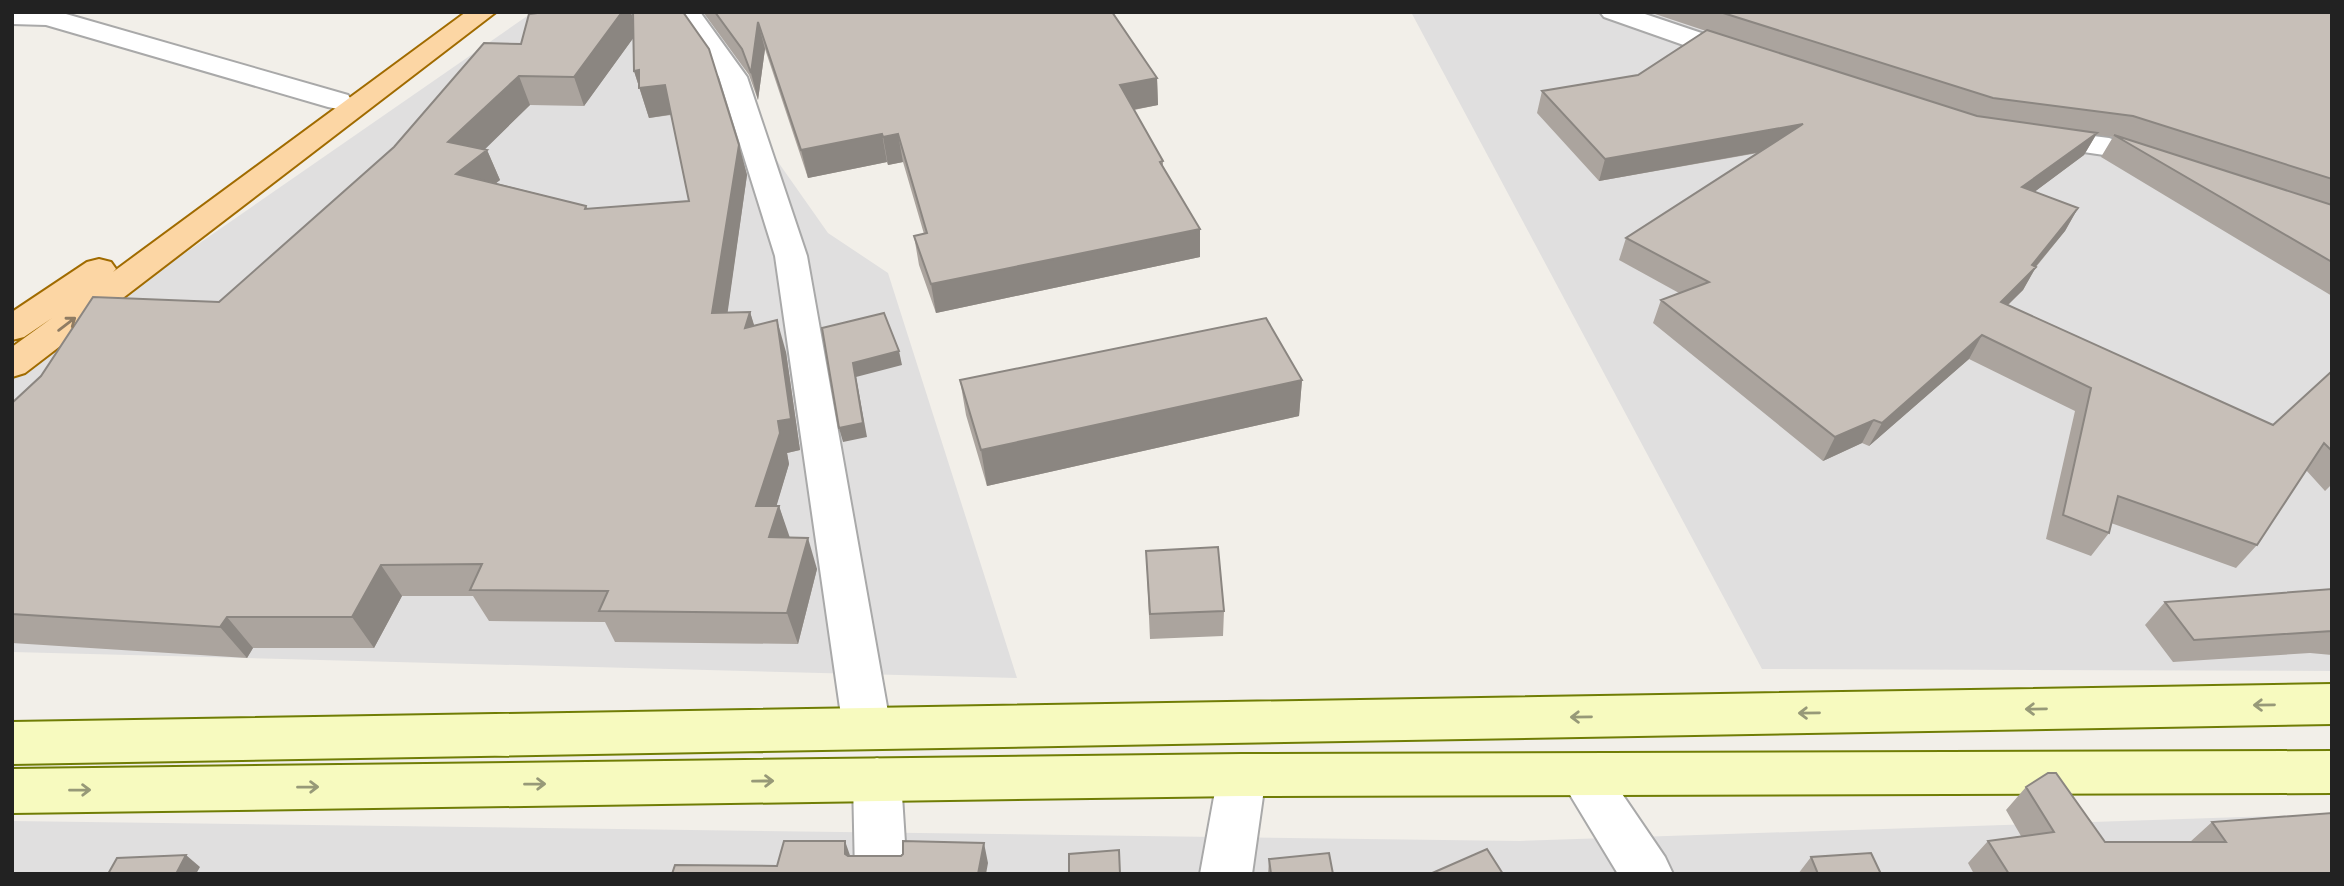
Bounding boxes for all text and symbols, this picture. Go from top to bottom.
one-way arrow [57,317,76,331]
one-way arrow [2252,699,2275,712]
one-way arrow [2025,702,2048,716]
one-way arrow [1797,706,1820,720]
one-way arrow [1570,710,1593,724]
one-way arrow [751,774,774,788]
one-way arrow [524,777,547,791]
one-way arrow [296,780,319,794]
one-way arrow [69,783,92,797]

